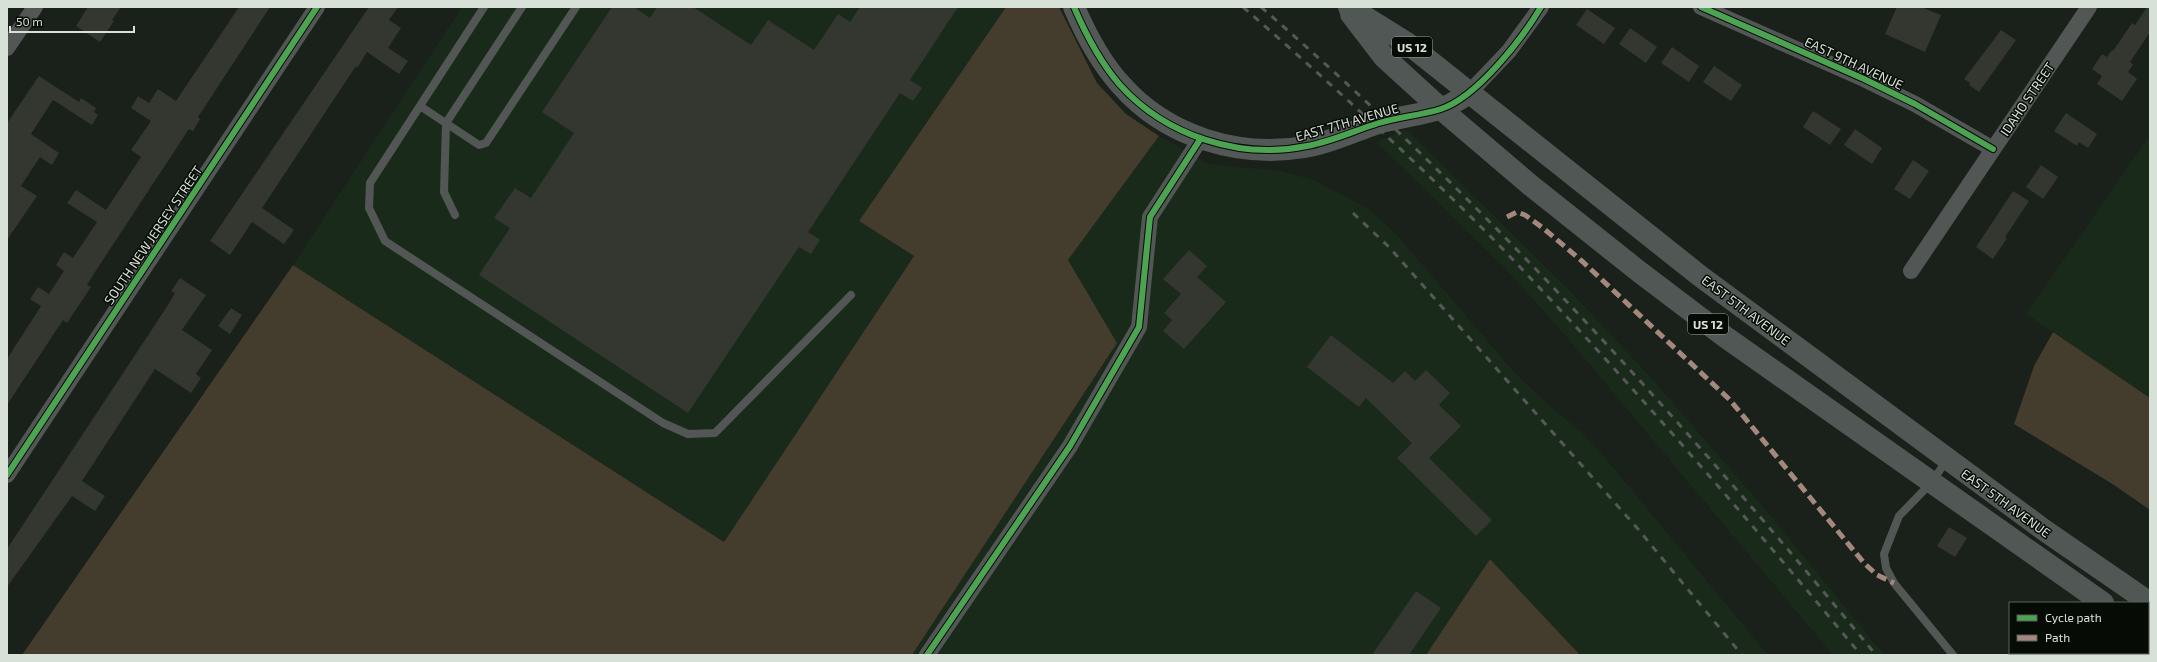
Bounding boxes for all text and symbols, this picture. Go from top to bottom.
scale bar [10,8,134,34]
text: 50 m [16,14,43,28]
street label: EAST 9TH AVENUE [1802,33,1906,93]
road number: US 12 [1392,37,1432,57]
street label: IDAHO STREET [1997,59,2058,139]
street label: EAST 7TH AVENUE [1294,100,1400,144]
street label: SOUTH NEW JERSEY STREET [100,162,206,308]
street label: EAST 5TH AVENUE [1699,272,1793,348]
road number: US 12 [1688,314,1728,334]
street label: EAST 5TH AVENUE [1958,465,2054,541]
legend [2009,602,2149,654]
text: Cycle path [2045,610,2102,624]
text: Path [2045,630,2070,644]

